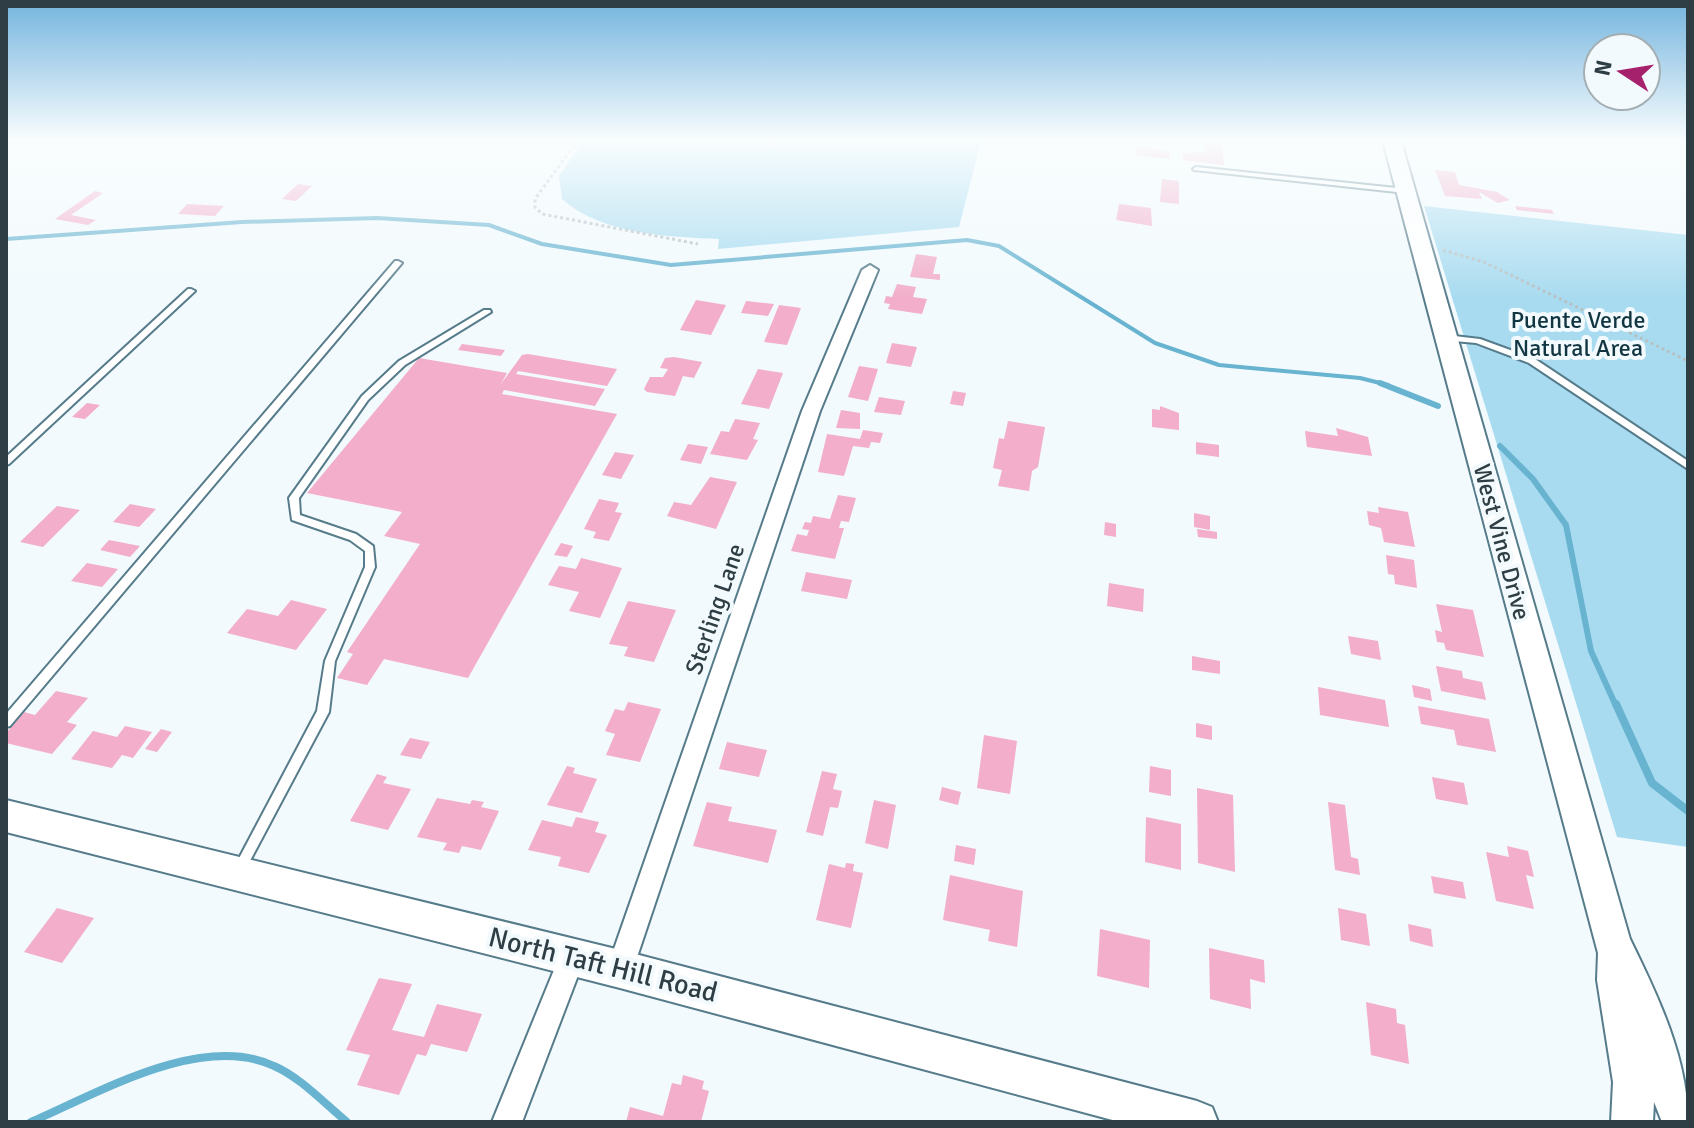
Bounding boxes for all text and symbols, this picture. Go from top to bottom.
north arrow [1582,32,1662,112]
text: N [1588,58,1618,78]
park label: Puente Verde Natural Area [1511,305,1645,363]
street label: West Vine Drive [1467,461,1537,623]
street label: Sterling Lane [679,540,751,678]
street label: North Taft Hill Road [485,920,721,1010]

